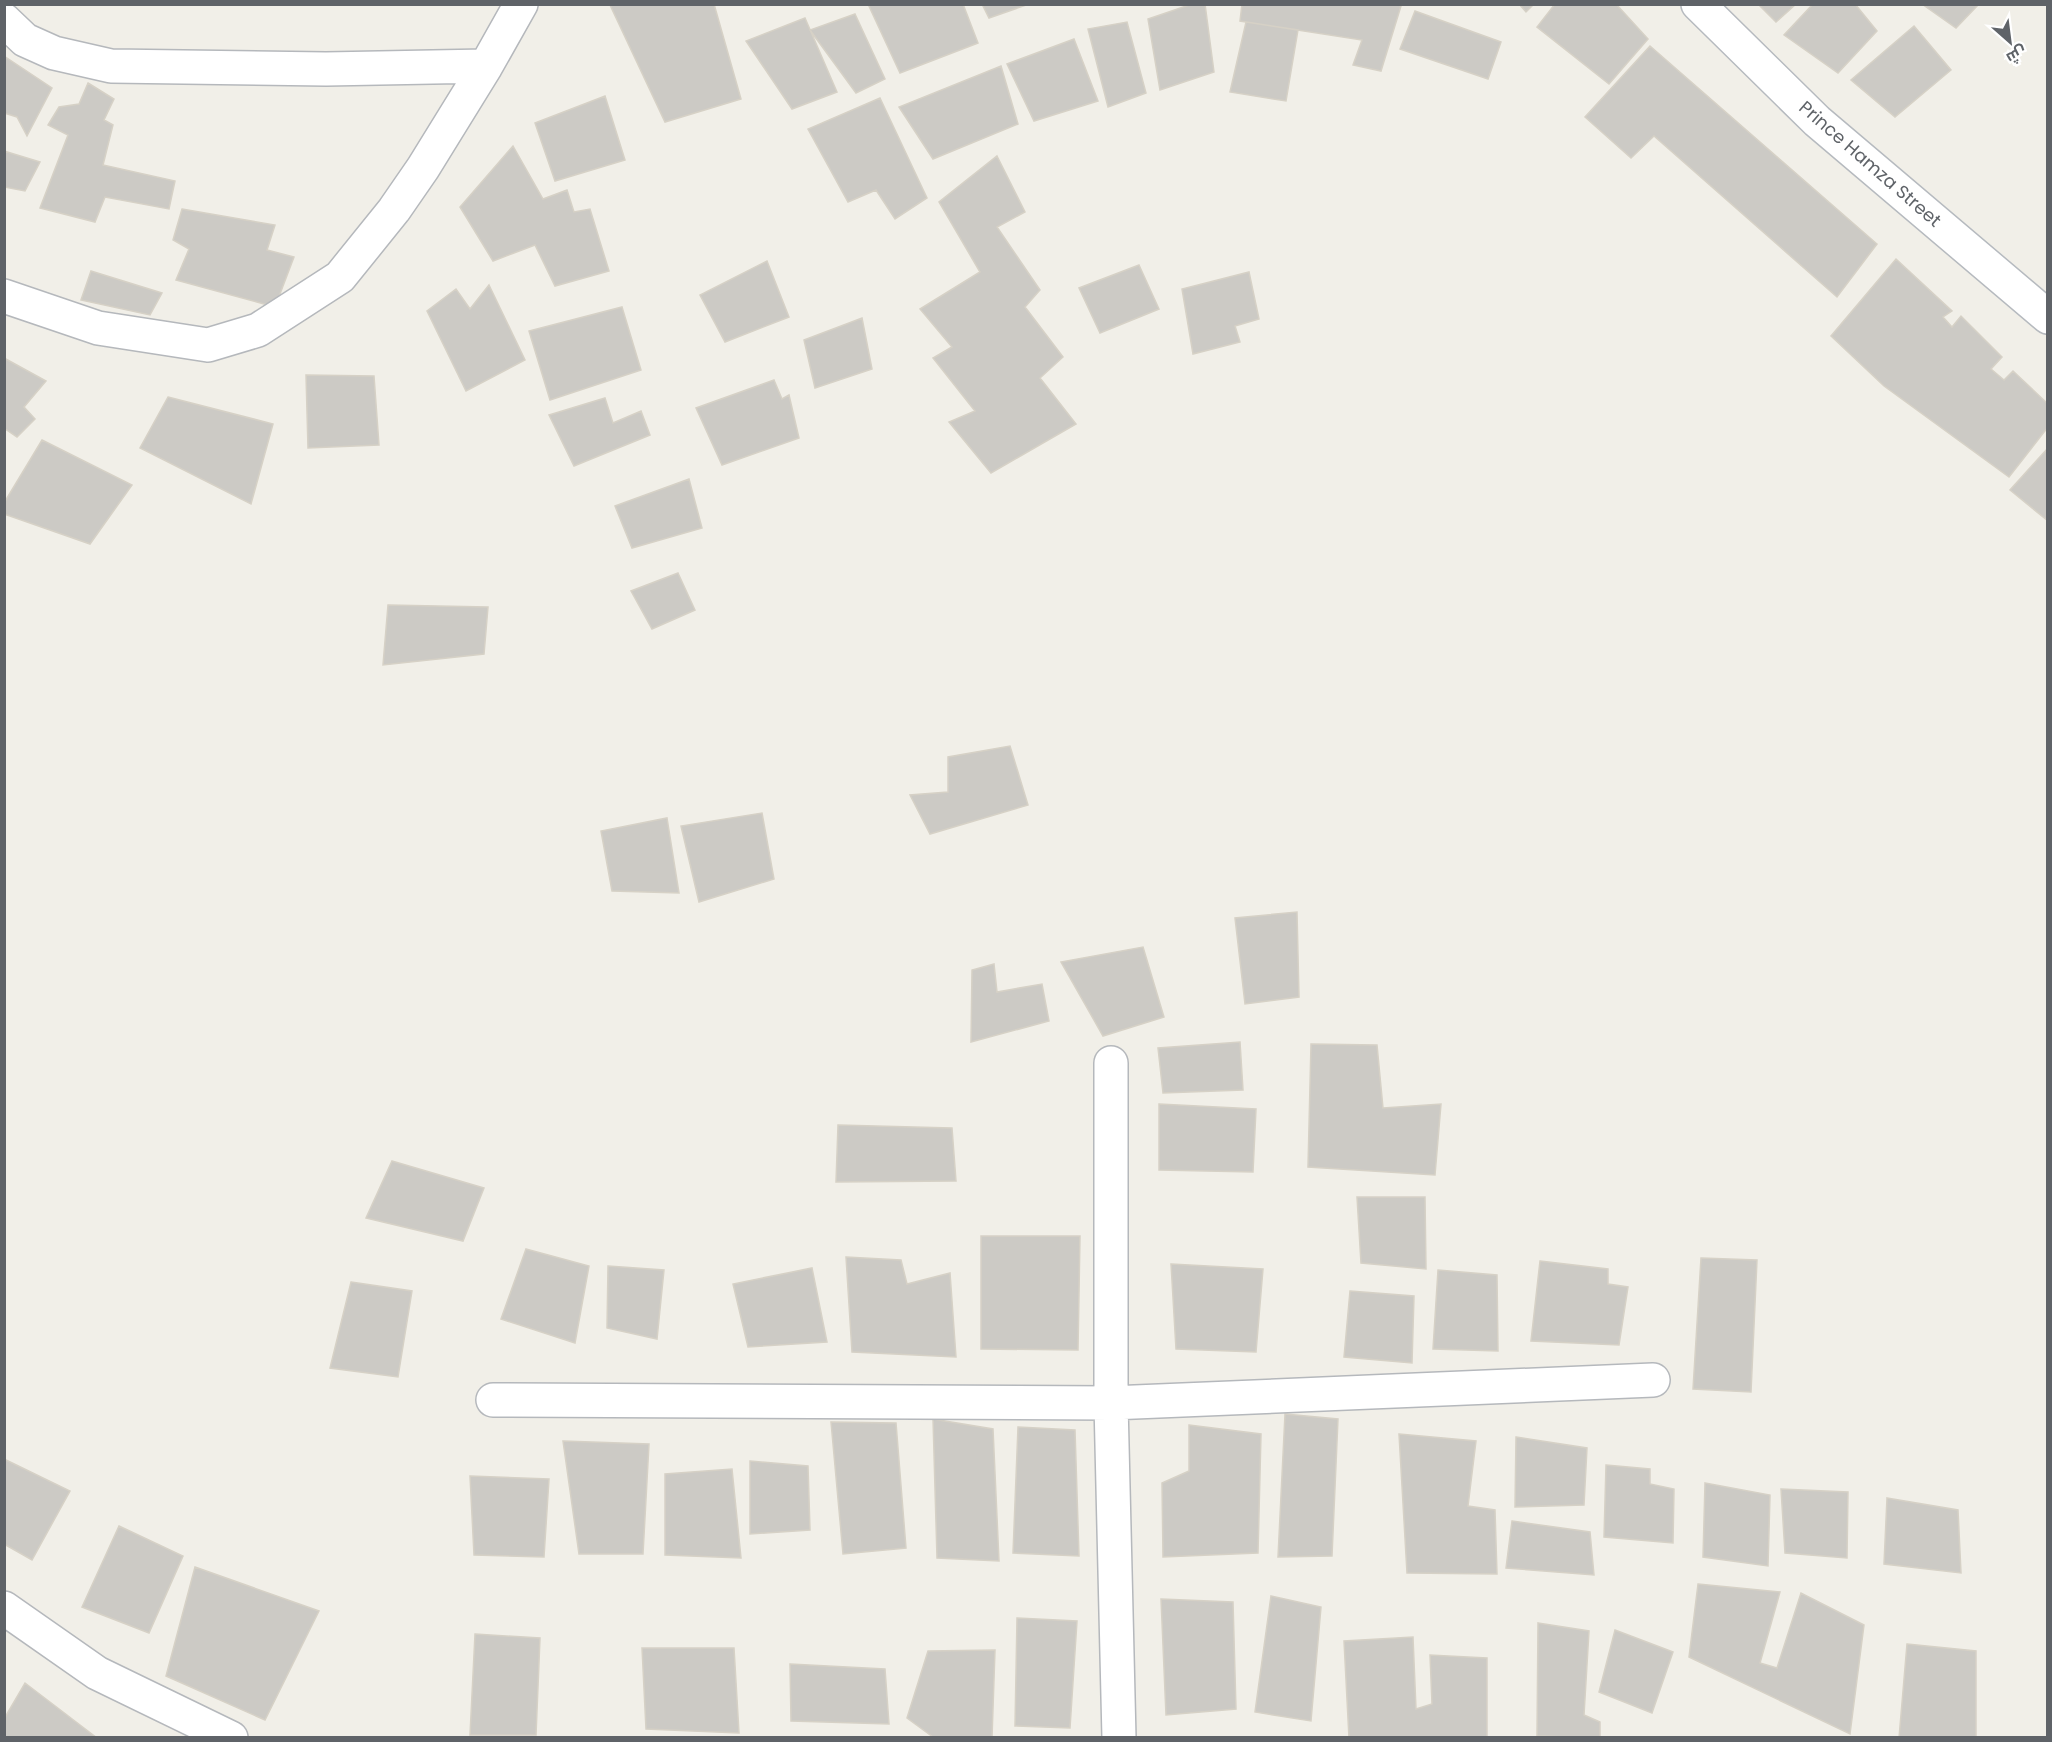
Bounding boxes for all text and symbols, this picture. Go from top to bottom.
north arrow [1980,12,2040,72]
text: ش [2002,40,2031,70]
street label: Prince Hamza Street [1794,95,1947,232]

